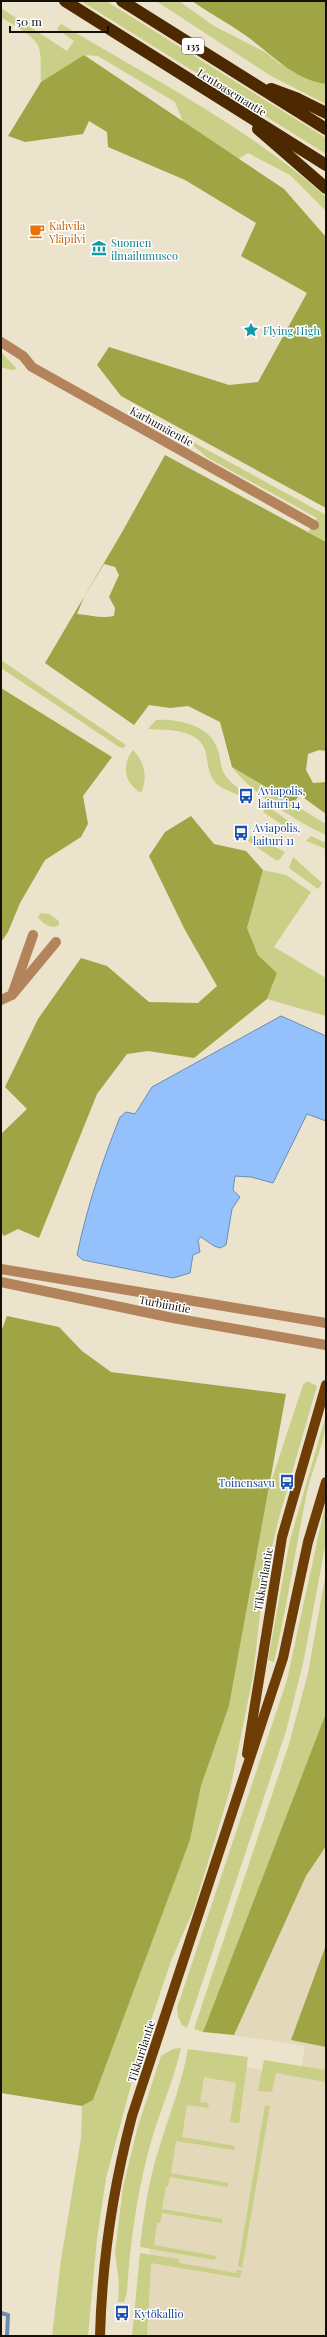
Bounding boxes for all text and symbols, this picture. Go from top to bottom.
scale bar [10,8,108,34]
text: 50 m [16,13,42,29]
road number: 135 [182,38,204,54]
street label: Lentoasemantie [195,65,270,120]
place label: Kahvila Yläpilvi [48,218,86,246]
cafe icon: Kahvila Yläpilvi [28,222,46,240]
place label: Suomen ilmailumuseo [111,235,178,263]
museum icon: Suomen ilmailumuseo [90,239,108,257]
place icon: Flying High [242,321,260,339]
place label: Flying High [263,323,320,338]
street label: Karhumäentie [128,402,197,450]
place label: Aviapolis, laituri 14 [257,783,306,811]
bus stop icon: Aviapolis, laituri 14 [237,787,255,805]
place label: Aviapolis, laituri 11 [252,820,301,848]
bus stop icon: Aviapolis, laituri 11 [232,824,250,842]
street label: Turbiinitie [138,1292,192,1316]
bus stop icon: Toinensavu [278,1473,296,1491]
place label: Toinensavu [219,1475,276,1490]
street label: Tikkurilantie [250,1546,276,1612]
street label: Tikkurilantie [124,2018,158,2084]
bus stop icon: Kytökallio [113,2304,131,2322]
place label: Kytökallio [134,2306,184,2321]

